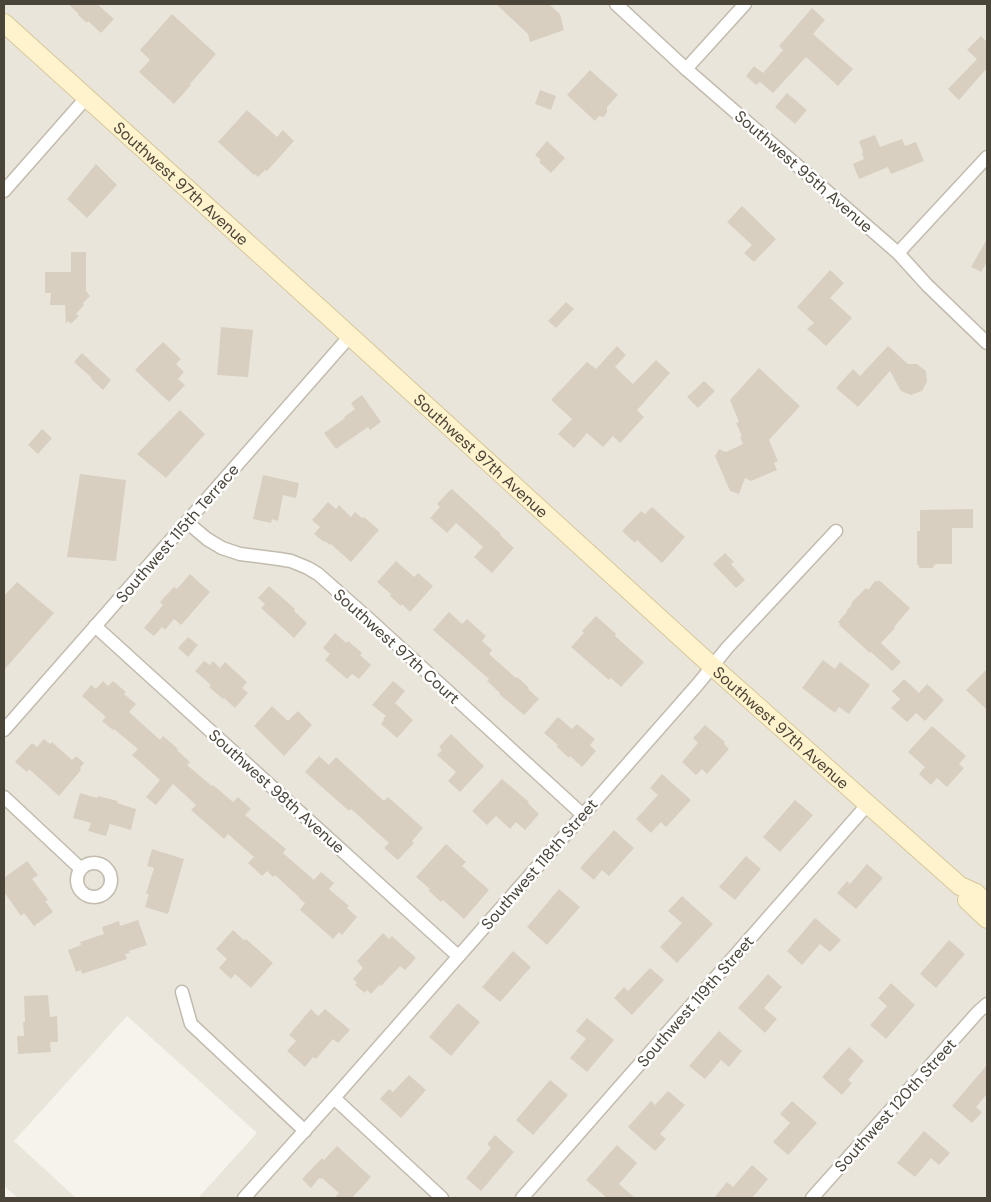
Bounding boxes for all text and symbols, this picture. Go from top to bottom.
street label: Southwest 95th Avenue [730,106,877,237]
street label: Southwest 97th Avenue [109,117,253,250]
street label: Southwest 97th Avenue [409,389,553,523]
street label: Southwest 115th Terrace [111,459,244,607]
street label: Southwest 97th Court [329,584,464,709]
street label: Southwest 97th Avenue [709,662,853,794]
street label: Southwest 98th Avenue [204,725,349,858]
street label: Southwest 118th Street [477,794,602,934]
street label: Southwest 119th Street [632,931,758,1072]
street label: Southwest 120th Street [830,1034,961,1177]

